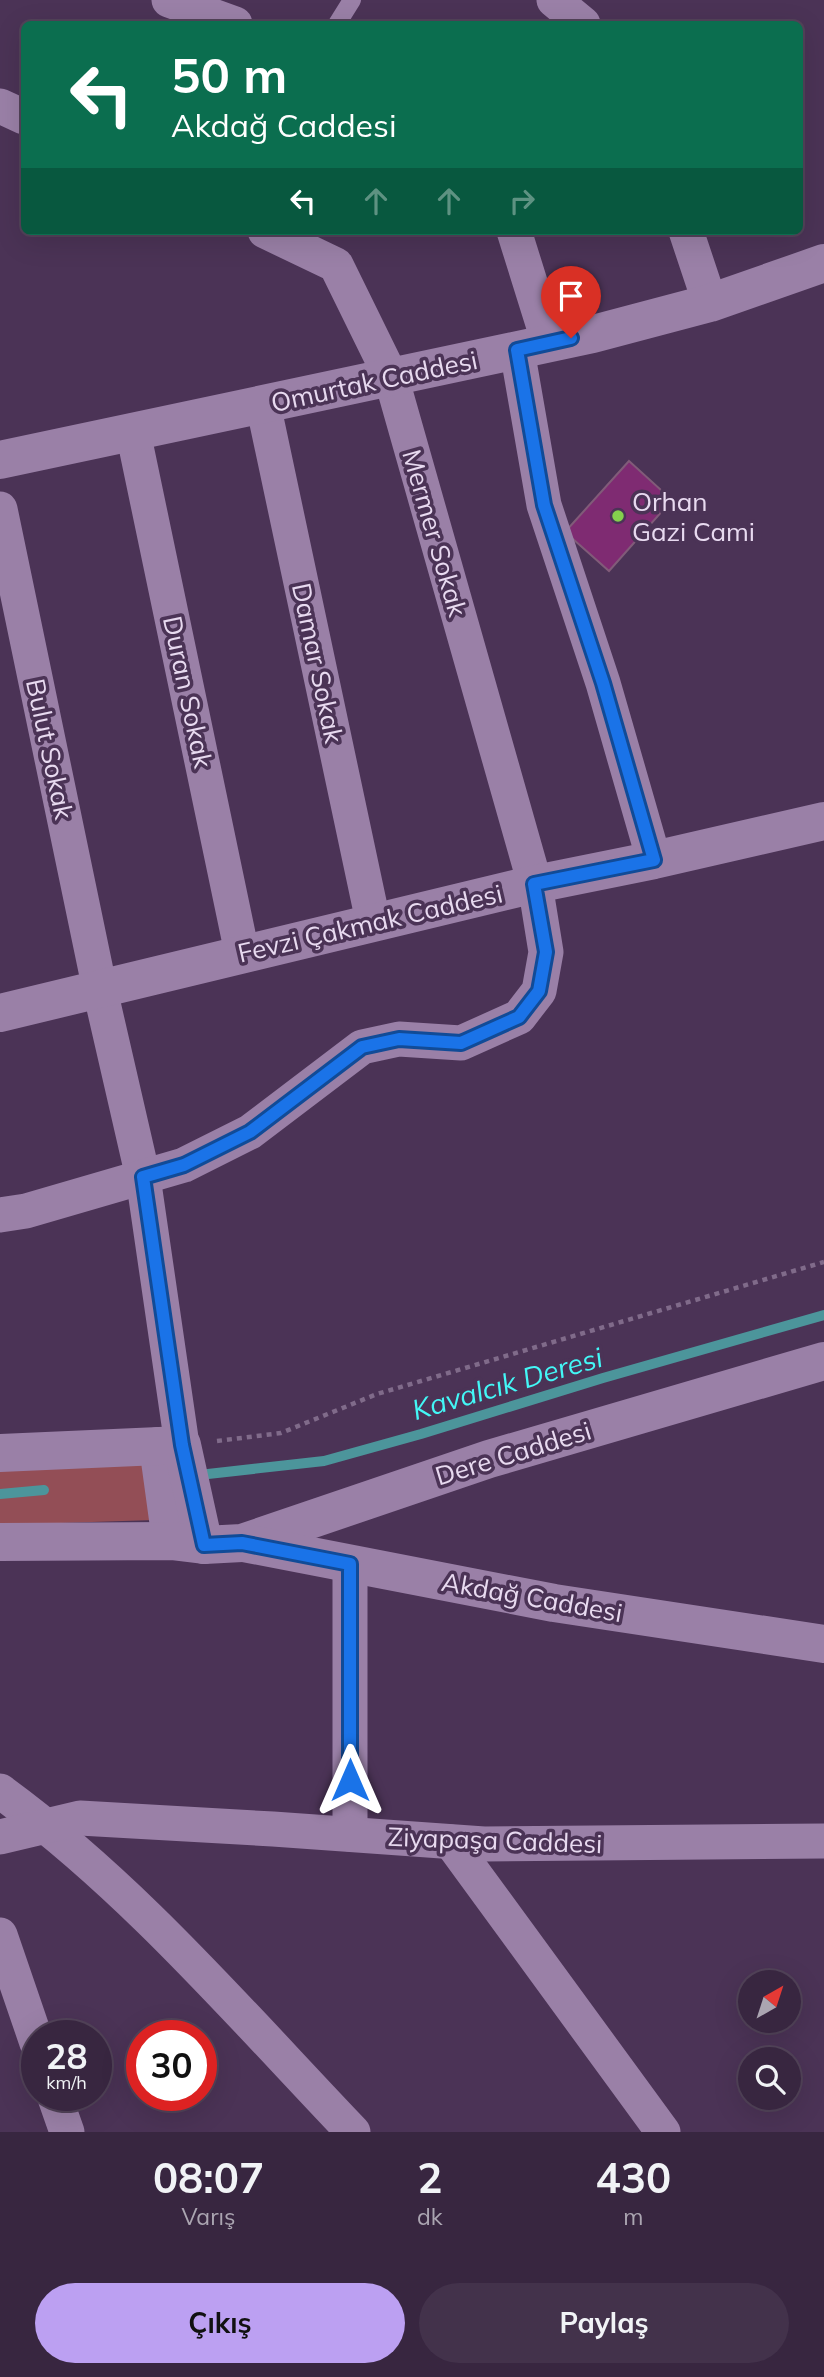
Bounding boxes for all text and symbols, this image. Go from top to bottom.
text: 50 m [171,44,287,105]
icon: left [56,49,147,140]
text: Akdağ Caddesi [171,105,397,145]
icon: left [284,182,322,220]
icon: ahead [357,182,395,220]
icon: ahead [430,182,468,220]
icon: right [503,182,541,220]
pin [541,266,601,338]
icon: arrive [552,277,590,315]
street label: Omurtak Caddesi [268,343,480,419]
street label: Mermer Sokak [395,446,475,621]
place label: Orhan Gazi Cami [632,485,755,548]
marker: Orhan Gazi Cami [610,508,626,524]
street label: Damar Sokak [285,580,351,747]
street label: Duran Sokak [156,613,220,772]
street label: Bulut Sokak [19,676,81,823]
street label: Fevzi Çakmak Caddesi [234,876,506,970]
water label: Kavalcık Deresi [408,1339,607,1427]
street label: Dere Caddesi [431,1414,595,1492]
street label: Akdağ Caddesi [439,1565,625,1629]
position arrow [313,1743,387,1817]
street label: Ziyapaşa Caddesi [387,1820,603,1860]
north arrow [738,1970,802,2034]
map controls [738,1970,801,2110]
speed limit sign: 30 [126,2020,217,2111]
text: 28 [45,2034,88,2078]
button: search [738,2047,801,2110]
text: km/h [46,2071,87,2094]
text: 08:07 [153,2151,264,2204]
text: 2 [417,2151,442,2204]
text: 430 [596,2151,671,2204]
text: Varış [182,2202,235,2231]
text: dk [417,2202,443,2231]
text: m [623,2202,643,2231]
button: Çıkış [35,2283,405,2363]
button: Paylaş [419,2283,789,2363]

